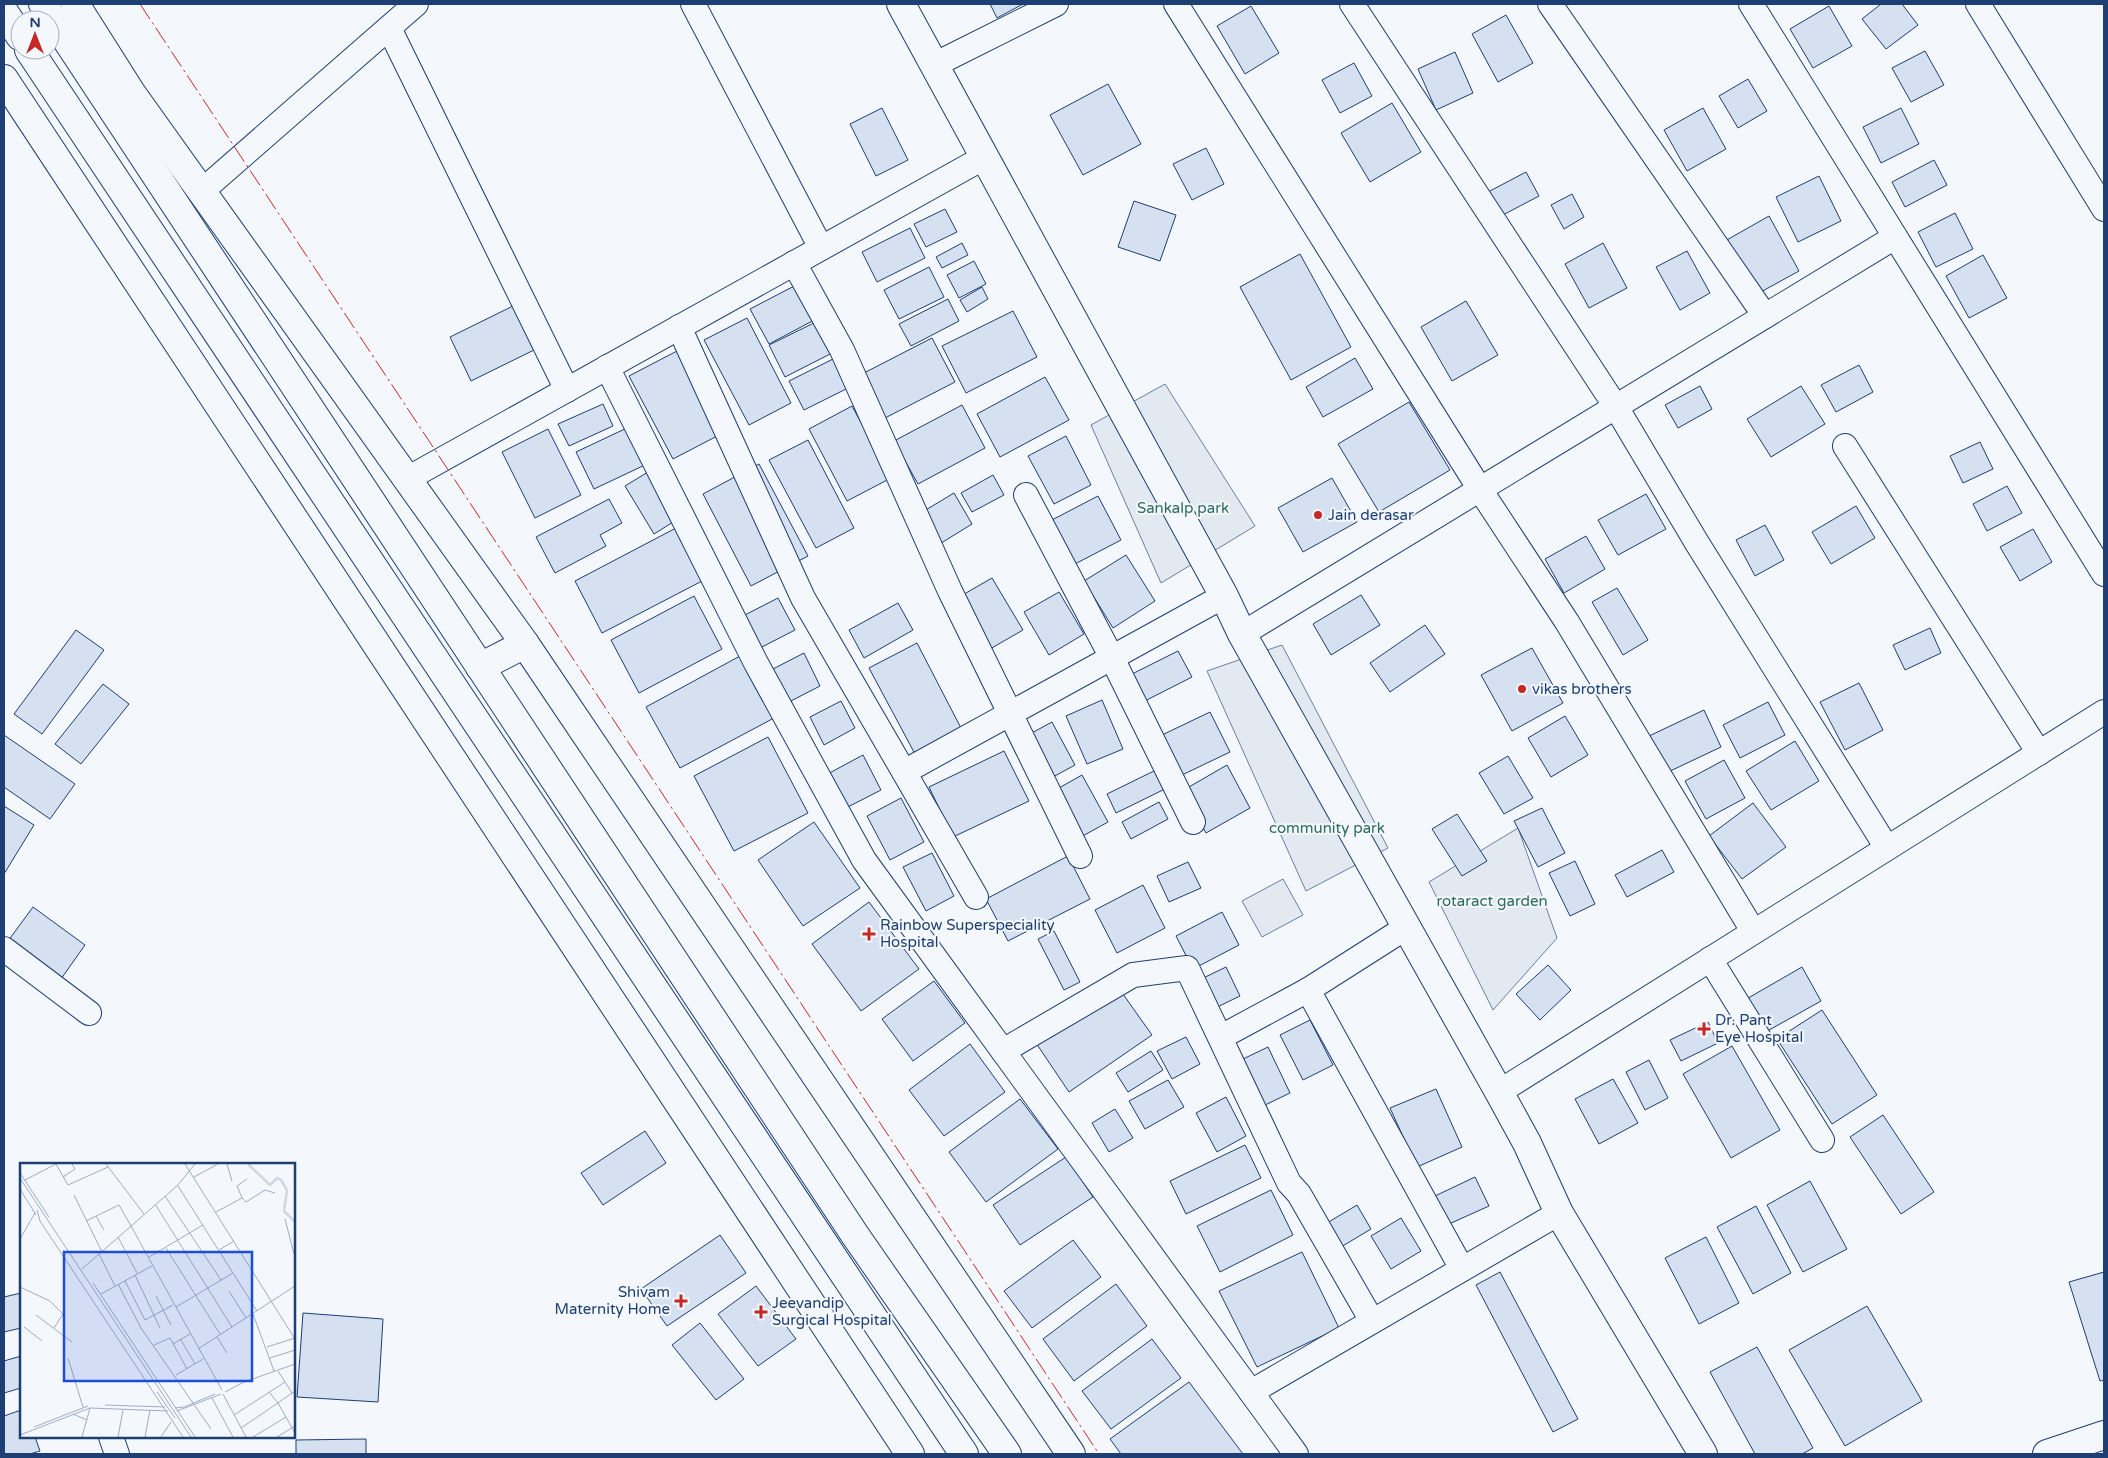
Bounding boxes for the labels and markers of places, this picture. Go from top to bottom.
place label: Jain derasar [1328,506,1414,524]
marker: Jain derasar [1312,509,1324,521]
place label: vikas brothers [1532,680,1632,698]
marker: vikas brothers [1516,683,1528,695]
place label: Rainbow Superspeciality Hospital [880,916,1055,951]
marker: Rainbow Superspeciality Hospital [862,927,876,941]
place label: Dr. Pant Eye Hospital [1715,1011,1803,1046]
marker: Dr. Pant Eye Hospital [1697,1022,1711,1036]
place label: Shivam Maternity Home [554,1283,670,1318]
marker: Shivam Maternity Home [674,1294,688,1308]
place label: Jeevandip Surgical Hospital [772,1294,892,1329]
marker: Jeevandip Surgical Hospital [754,1305,768,1319]

